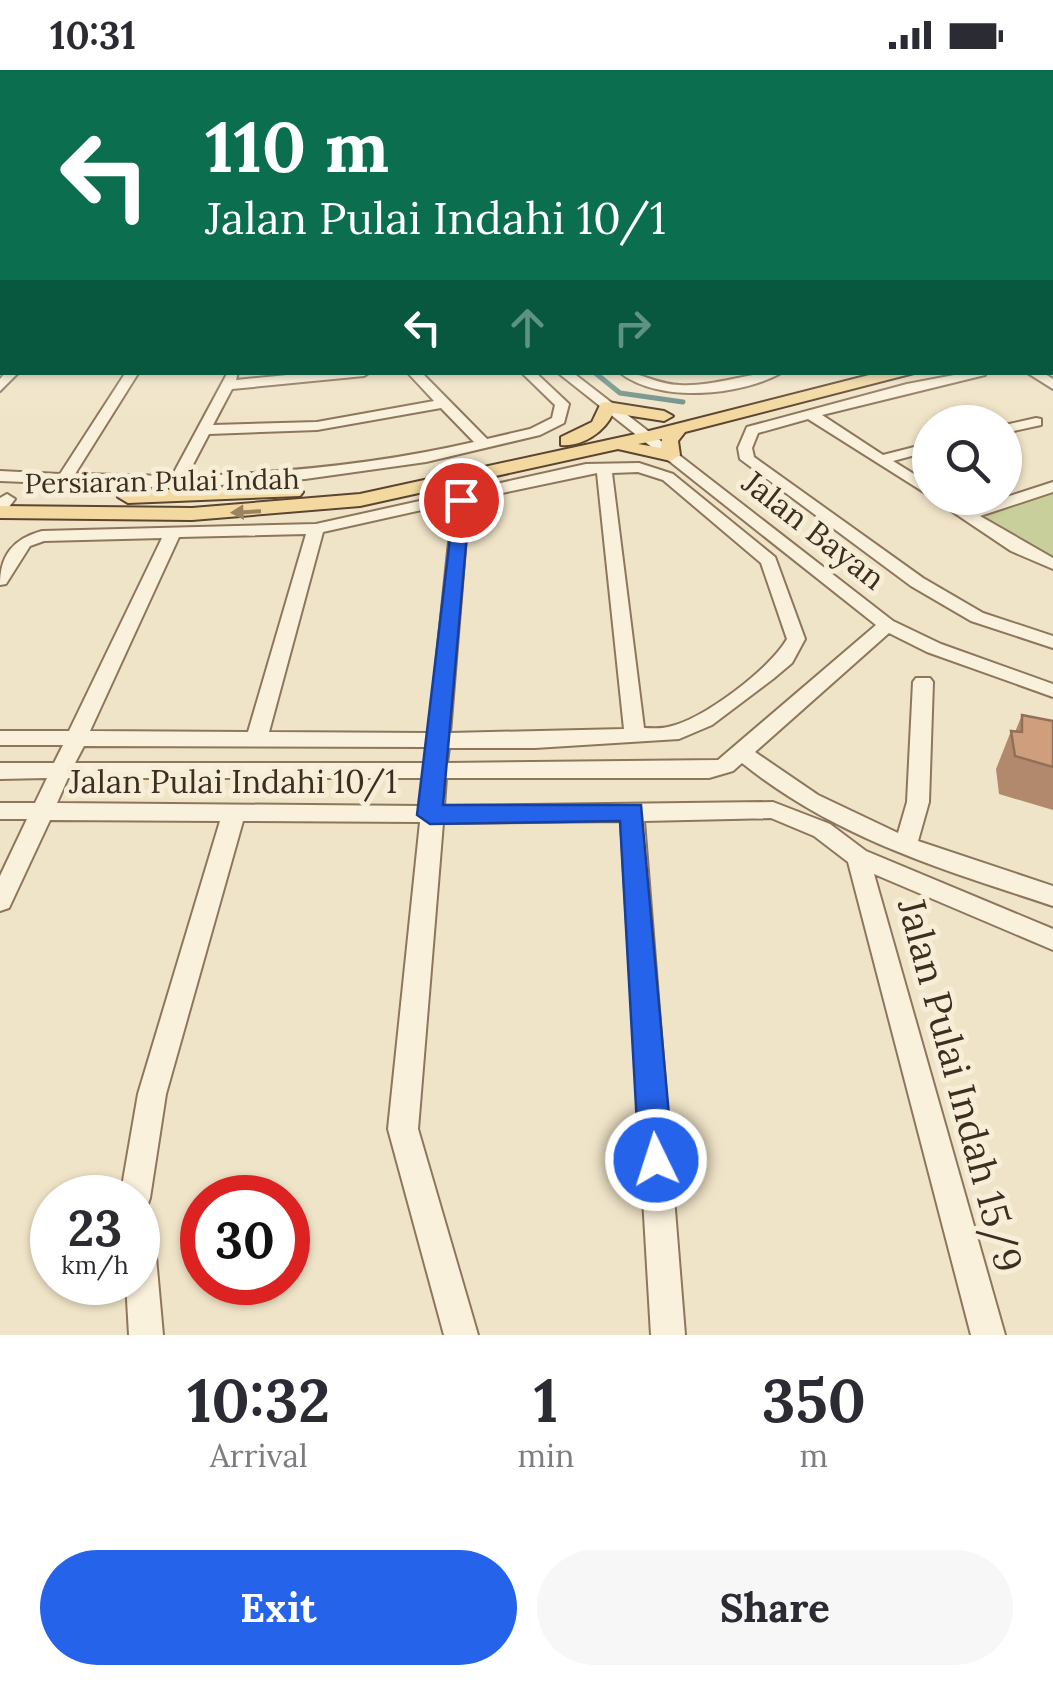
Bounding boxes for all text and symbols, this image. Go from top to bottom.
text: 10:31 [50,11,136,59]
text: 110 m [205,102,389,191]
icon: left [40,110,170,240]
text: Jalan Pulai Indahi 10/1 [205,189,666,246]
icon: left [395,300,450,355]
icon: ahead [500,300,555,355]
icon: right [605,300,660,355]
map controls [912,405,1022,515]
button: search [912,405,1022,515]
pin [419,458,504,543]
street label: Persiaran Pulai Indah [24,461,300,501]
street label: Jalan Bayan [734,461,894,598]
icon: arrive [434,473,489,528]
one-way arrow [229,504,261,520]
street label: Jalan Pulai Indahi 10/1 [68,761,397,802]
street label: Jalan Pulai Indah 15/9 [887,892,1034,1277]
position arrow [604,1108,708,1212]
speed limit sign: 30 [180,1175,310,1305]
text: 23 [68,1196,122,1260]
text: km/h [61,1249,129,1281]
text: 10:32 [187,1362,330,1438]
text: 1 [534,1362,558,1438]
text: 350 [762,1362,866,1438]
text: Arrival [210,1435,308,1476]
text: min [517,1435,574,1476]
text: m [799,1435,828,1476]
button: Exit [40,1550,517,1665]
button: Share [537,1550,1013,1665]

